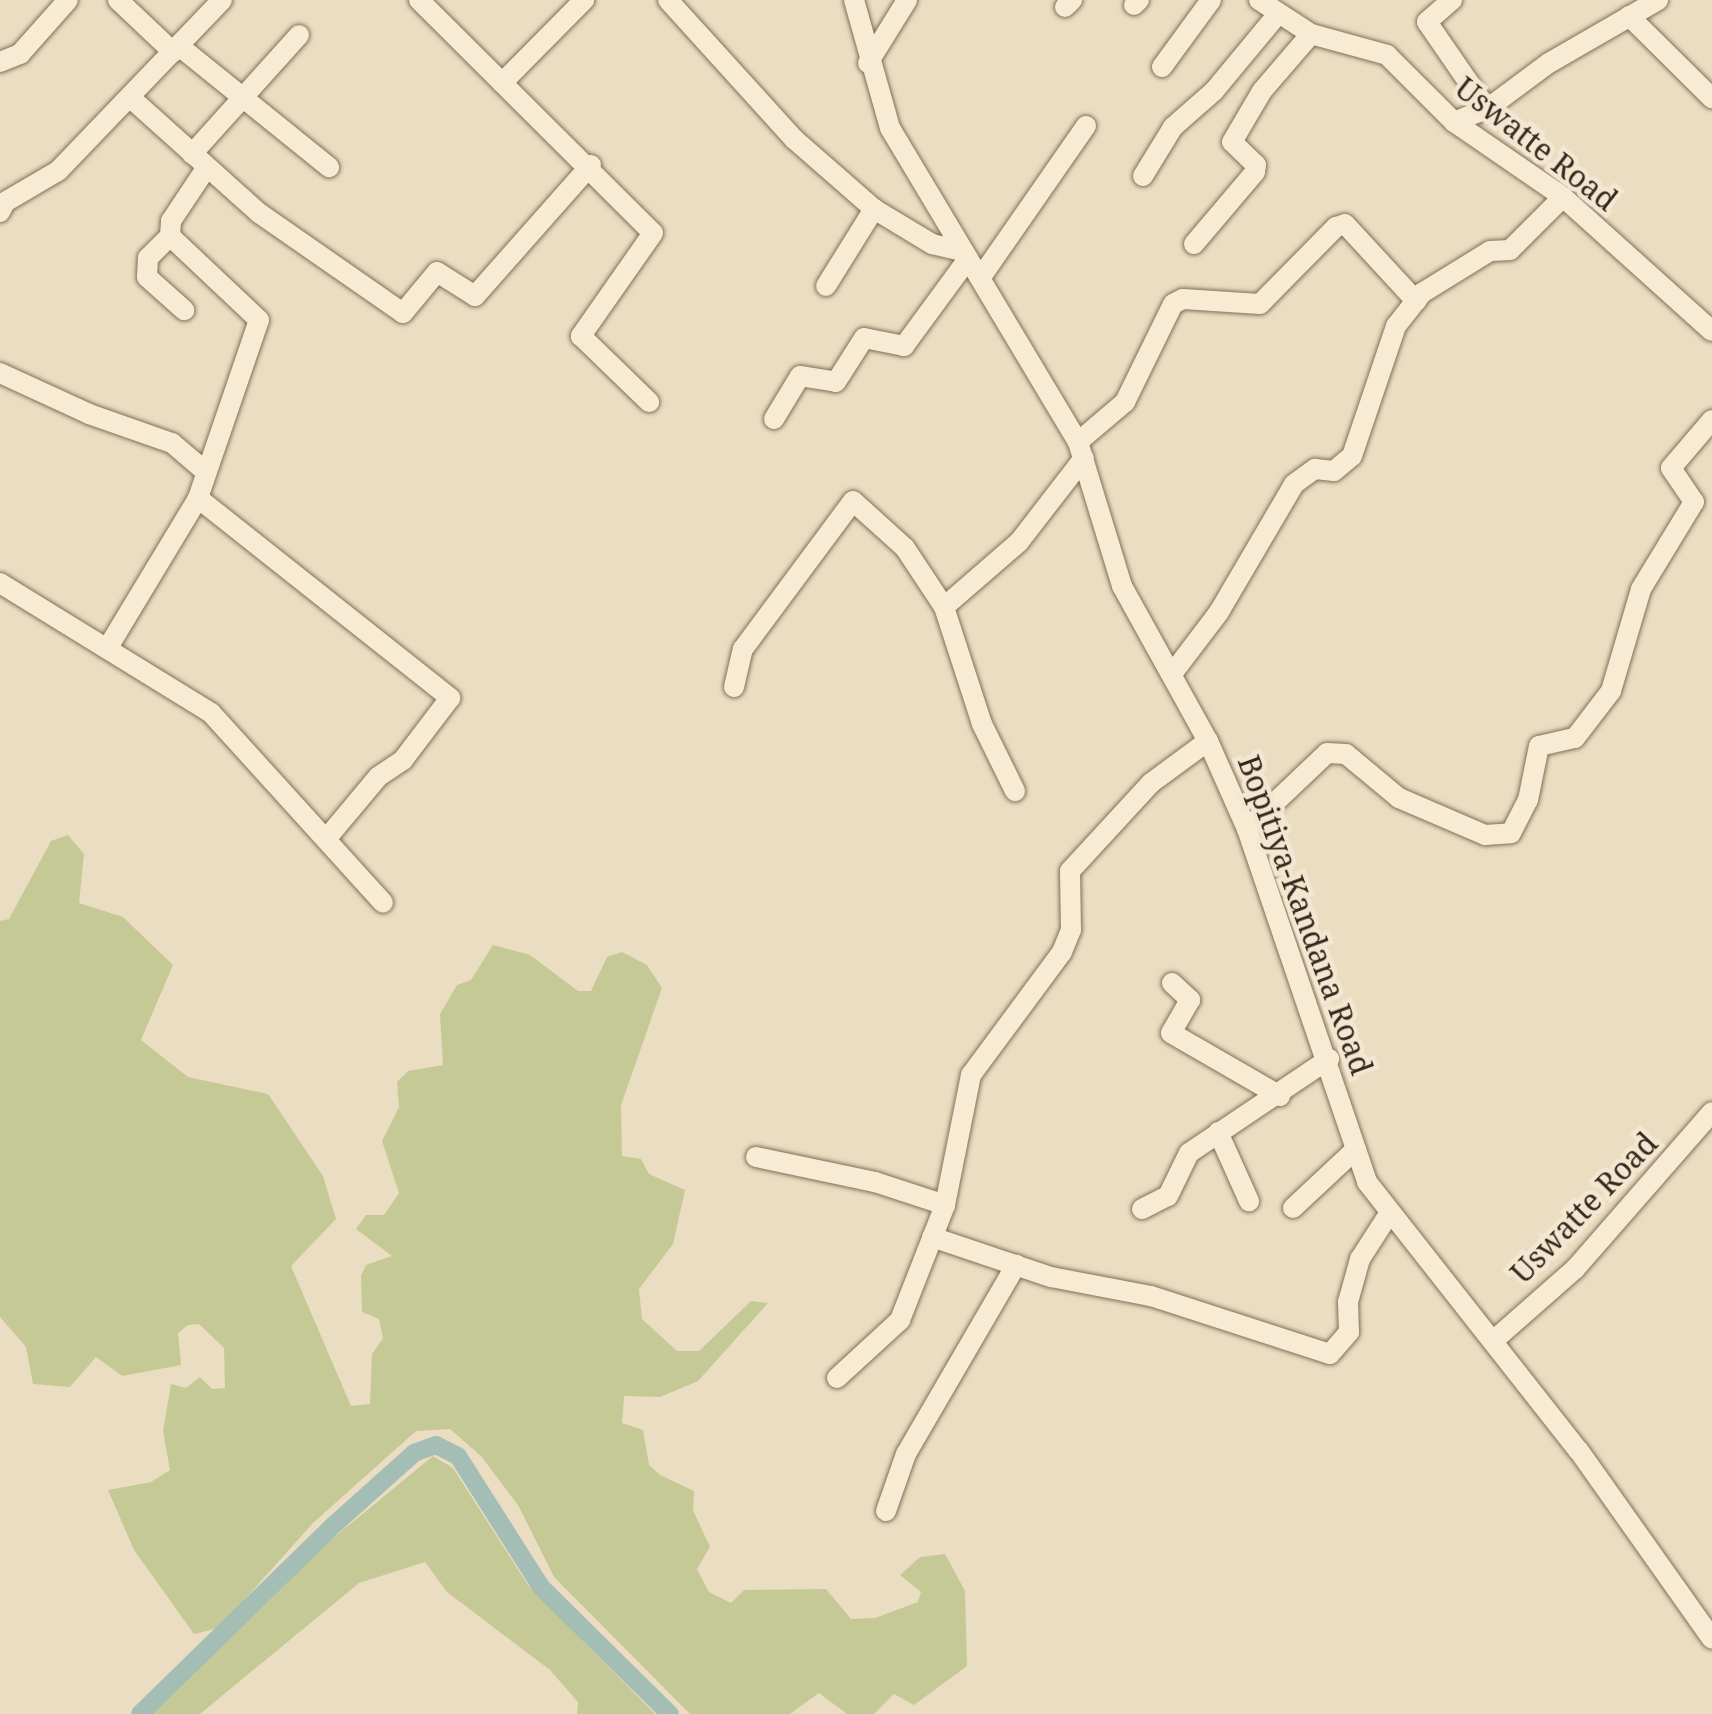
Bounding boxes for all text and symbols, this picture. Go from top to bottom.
street label: Uswatte Road [1448,70,1624,218]
street label: Bopitiya-Kandana Road [1230,750,1380,1080]
street label: Uswatte Road [1503,1125,1665,1291]

